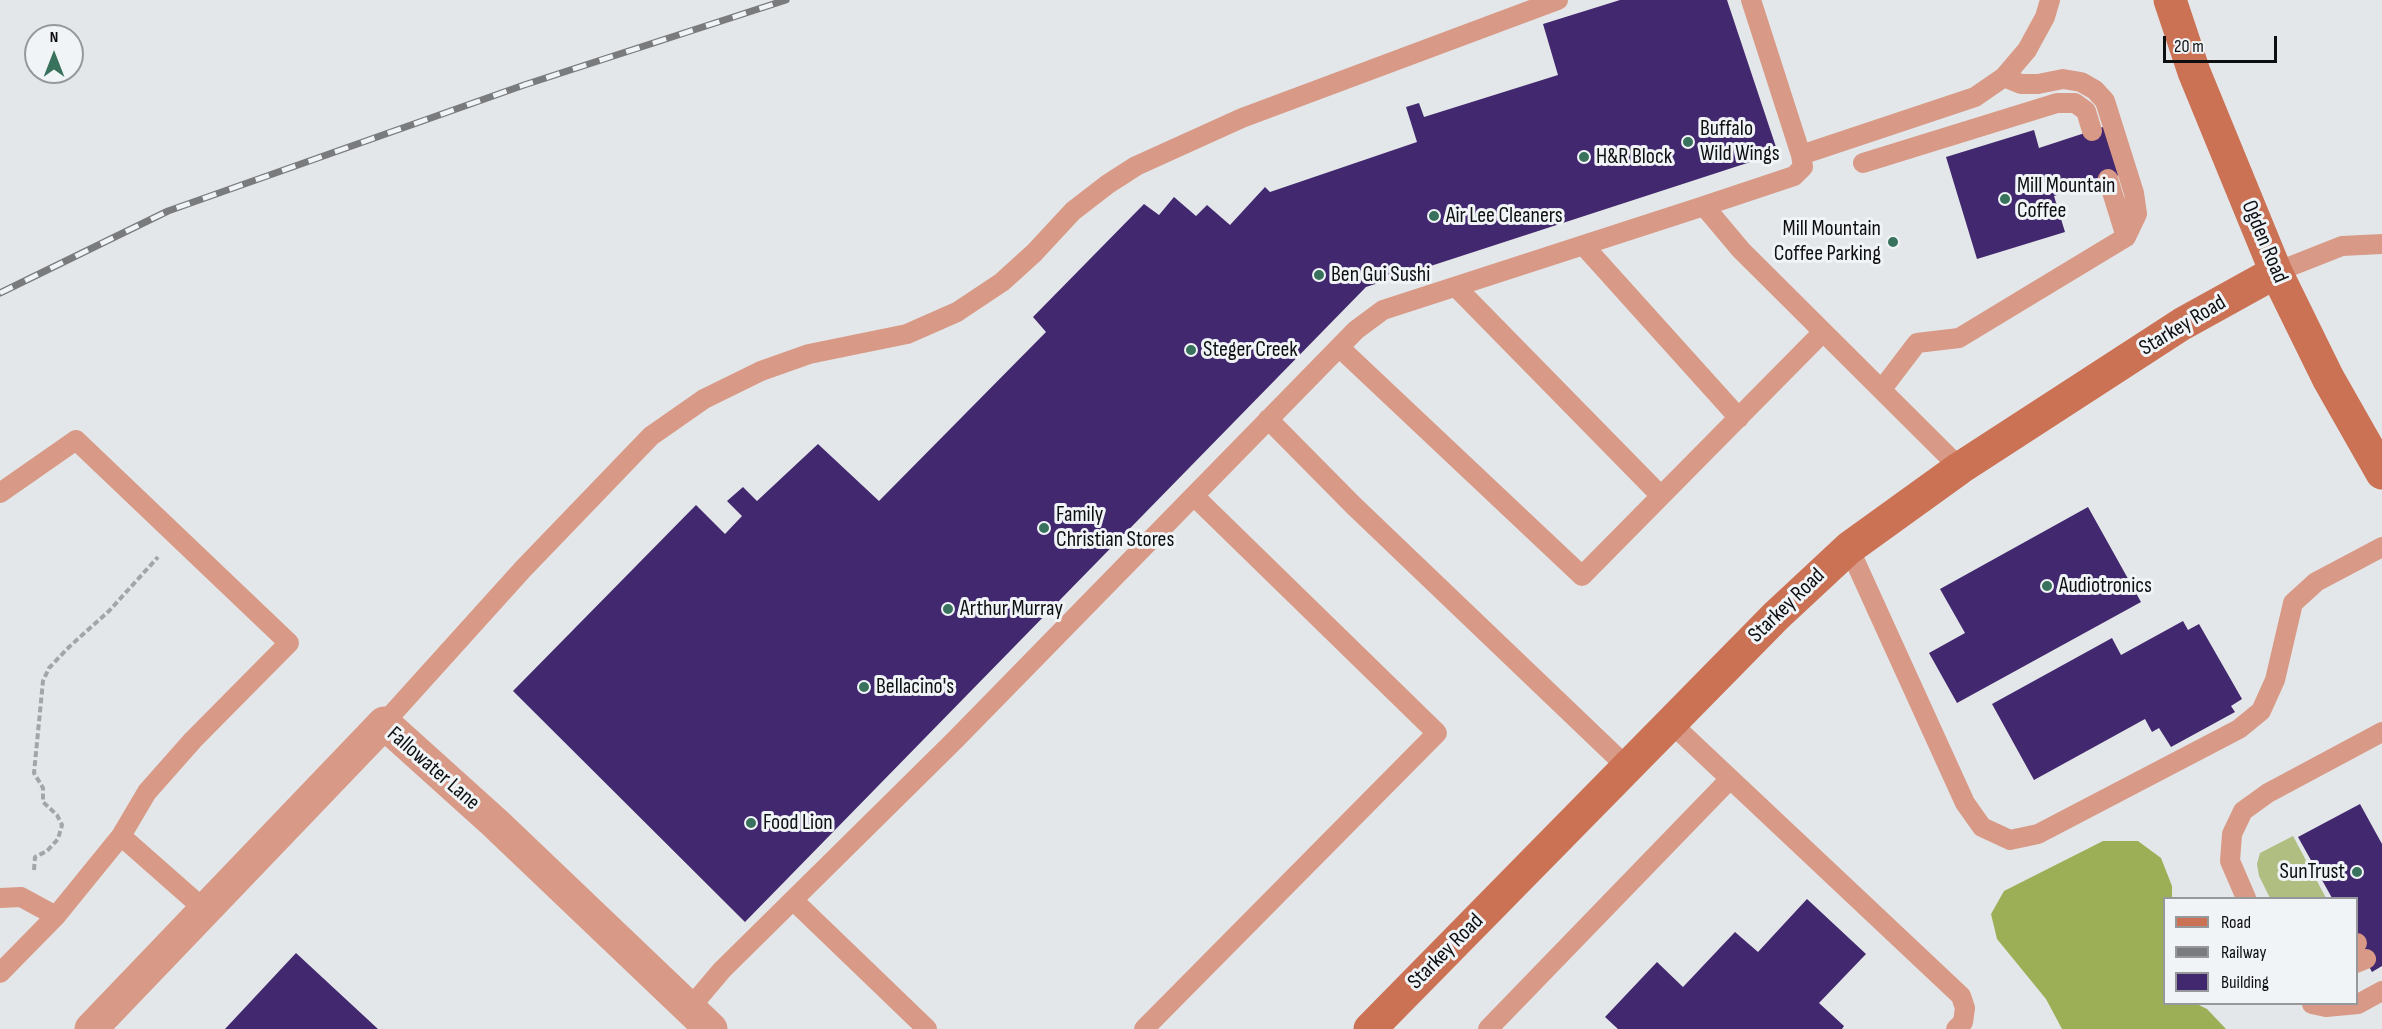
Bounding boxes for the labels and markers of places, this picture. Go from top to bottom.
place label: Buffalo Wild Wings [1700,116,1780,168]
marker: Buffalo Wild Wings [1681,135,1695,149]
place label: H&R Block [1596,144,1672,170]
marker: H&R Block [1577,150,1591,164]
place label: Mill Mountain Coffee [2017,173,2115,224]
marker: Mill Mountain Coffee [1998,192,2012,206]
place label: Air Lee Cleaners [1446,203,1563,229]
marker: Air Lee Cleaners [1427,209,1441,223]
place label: Mill Mountain Coffee Parking [1774,216,1881,268]
marker: Mill Mountain Coffee Parking [1886,235,1900,249]
place label: Ben Gui Sushi [1331,262,1430,288]
marker: Ben Gui Sushi [1312,268,1326,282]
place label: Steger Creek [1203,337,1298,363]
marker: Steger Creek [1184,343,1198,357]
place label: Family Christian Stores [1056,502,1174,554]
marker: Family Christian Stores [1037,521,1051,535]
place label: Audiotronics [2059,573,2152,599]
marker: Audiotronics [2040,579,2054,593]
place label: Arthur Murray [960,596,1063,622]
marker: Arthur Murray [941,602,955,616]
place label: Bellacino's [876,674,954,700]
marker: Bellacino's [857,680,871,694]
place label: Food Lion [763,810,833,836]
marker: Food Lion [744,816,758,830]
place label: SunTrust [2280,859,2345,885]
marker: SunTrust [2350,865,2364,879]

